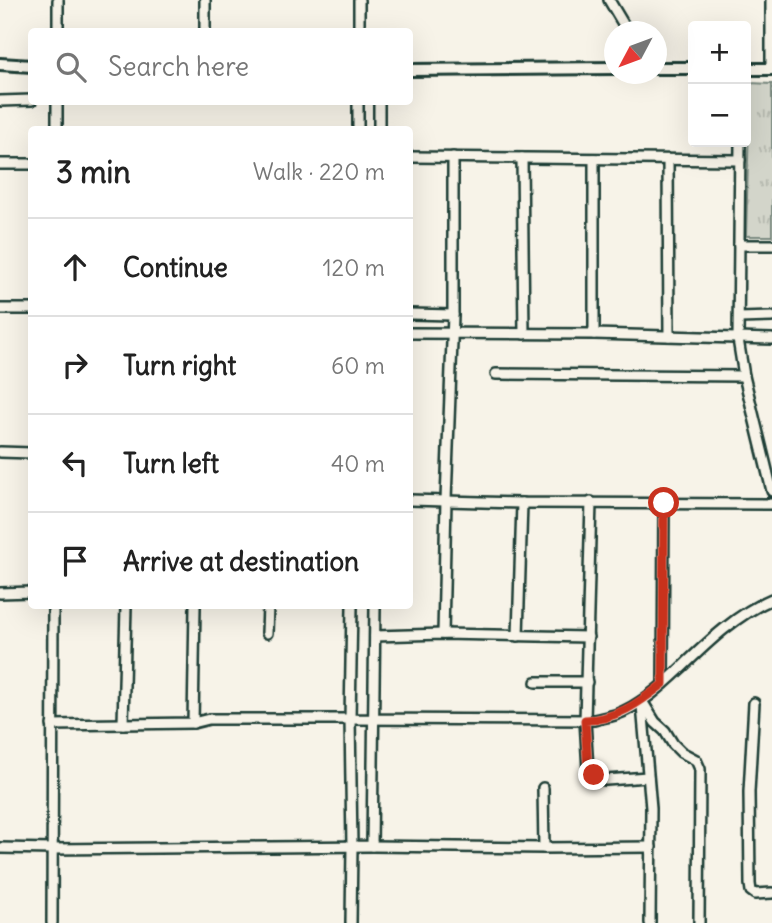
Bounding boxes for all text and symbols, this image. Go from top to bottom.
north arrow [604,21,667,84]
map controls [688,21,751,147]
button: + [688,21,751,84]
search box [28,28,413,105]
icon: search [52,48,90,86]
text: Search here [108,50,249,83]
button: − [688,84,751,147]
text: 3 min [56,153,131,191]
text: Walk · 220 m [253,157,385,186]
icon: ahead [56,248,94,286]
text: Continue [123,251,228,284]
text: 120 m [322,253,385,282]
icon: right [56,346,94,384]
text: Turn right [123,349,236,382]
text: 60 m [331,351,385,380]
icon: left [56,444,94,482]
text: Turn left [123,447,219,480]
text: 40 m [331,449,385,478]
route start [648,487,679,518]
icon: arrive [56,542,94,580]
text: Arrive at destination [123,545,359,578]
route end [578,759,609,790]

